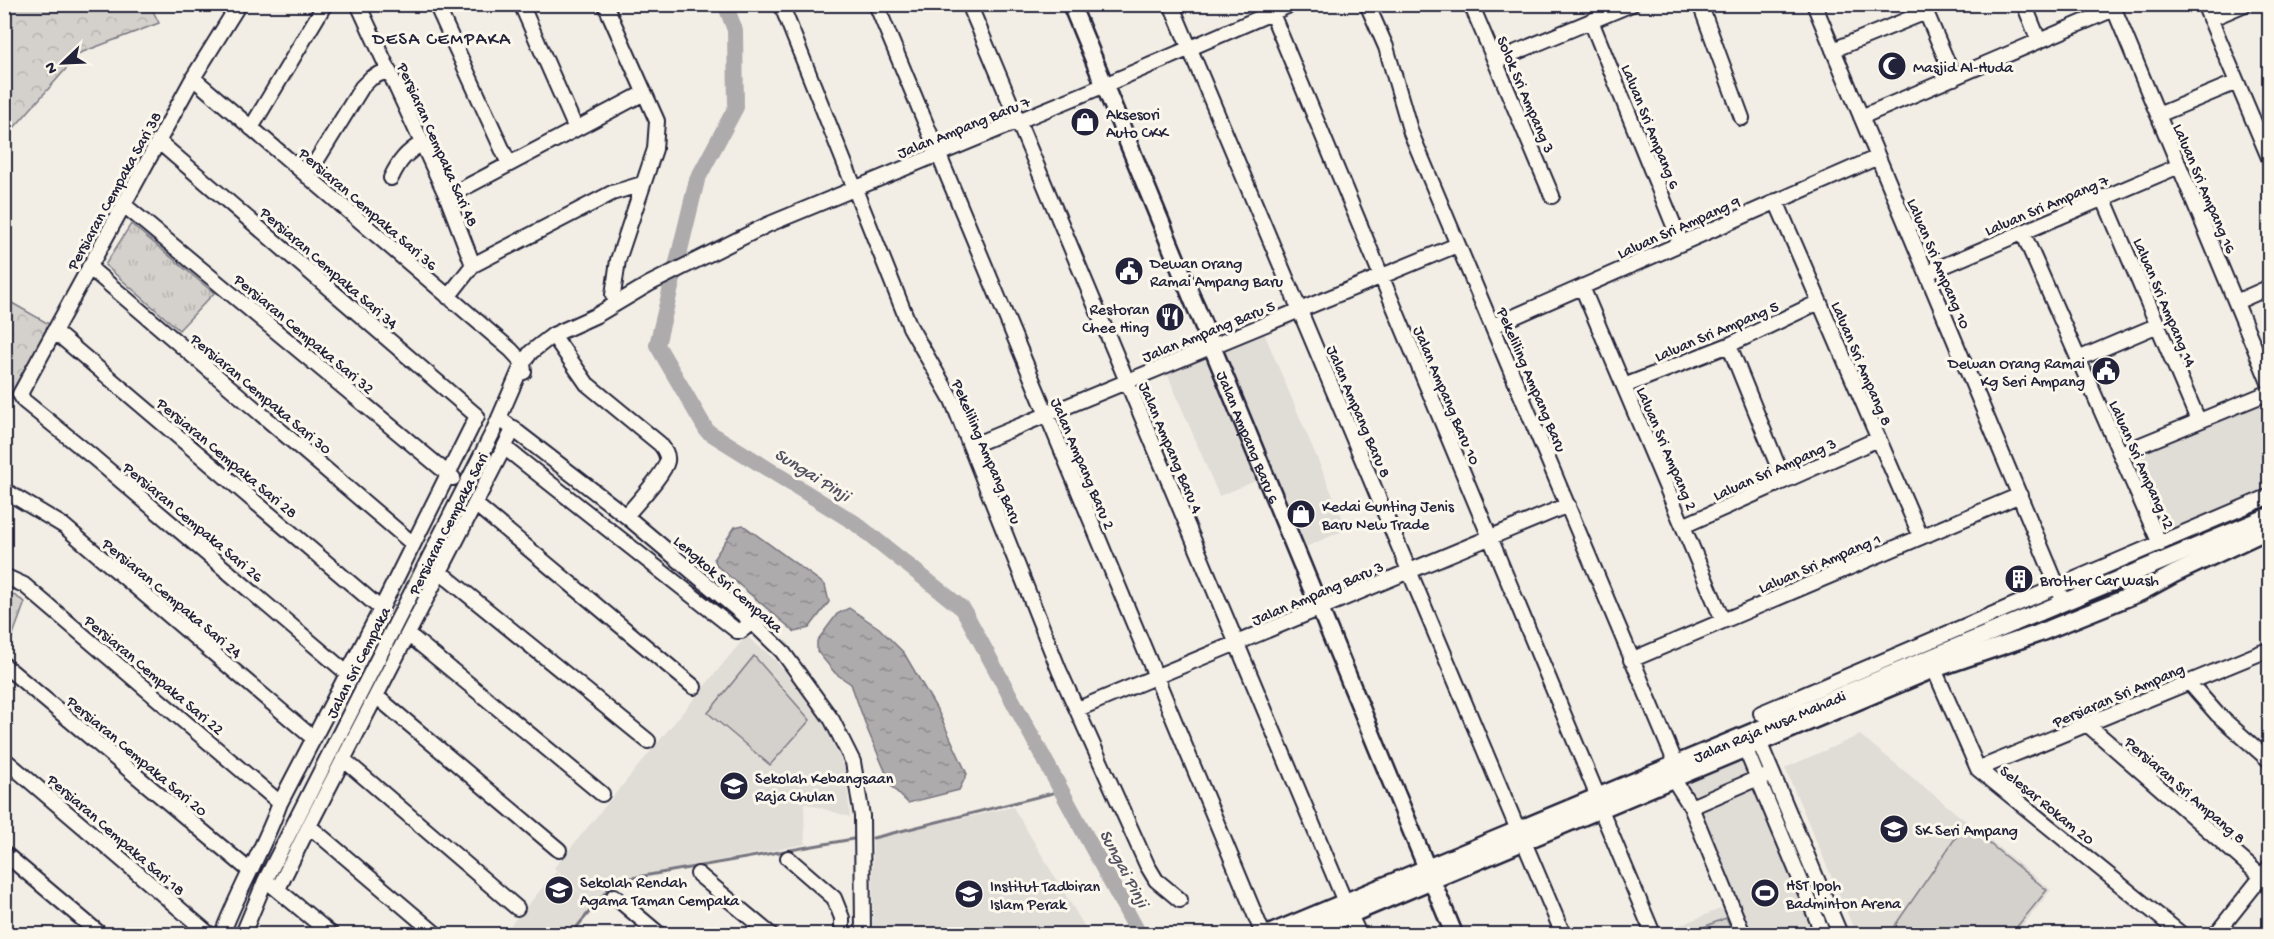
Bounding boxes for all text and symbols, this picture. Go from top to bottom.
district label: DESA CEMPAKA [372,30,511,51]
north arrow [33,33,93,93]
street label: Solok Sri Ampang 3 [1491,34,1557,157]
mosque icon: Masjid Al-Huda [1876,50,1908,82]
text: N [41,58,63,76]
street label: Persiaran Cempaka Sari 48 [391,60,481,231]
place label: Masjid Al-Huda [1913,60,2014,79]
street label: Laluan Sri Ampang 6 [1615,62,1683,193]
street label: Jalan Ampang Baru 7 [895,94,1034,165]
shop icon: Aksesori Auto CKK [1069,106,1101,138]
place label: Aksesori Auto CKK [1106,107,1170,144]
street label: Persiaran Cempaka Sari 38 [64,109,168,275]
street label: Laluan Sri Ampang 16 [2167,122,2239,258]
street label: Persiaran Cempaka Sari 36 [293,145,441,277]
street label: Laluan Sri Ampang 7 [1983,172,2113,242]
street label: Laluan Sri Ampang 9 [1615,194,1744,265]
street label: Laluan Sri Ampang 10 [1901,196,1973,333]
street label: Persiaran Cempaka Sari 34 [254,204,401,335]
street label: Laluan Sri Ampang 14 [2127,236,2199,371]
public building icon: Dewan Orang Ramai Ampang Baru [1113,255,1145,287]
place label: Dewan Orang Ramai Ampang Baru [1149,256,1284,293]
street label: Persiaran Cempaka Sari 32 [228,271,377,400]
street label: Jalan Ampang Baru 5 [1140,298,1279,369]
street label: Laluan Sri Ampang 5 [1653,299,1782,368]
street label: Laluan Sri Ampang 8 [1825,299,1895,430]
restaurant icon: Restoran Chee Hing [1154,301,1186,333]
place label: Restoran Chee Hing [1082,302,1149,339]
street label: Pekeliling Ampang Baru [1490,304,1569,456]
street label: Jalan Ampang Baru 10 [1407,324,1483,469]
street label: Persiaran Cempaka Sari 30 [185,330,334,460]
street label: Jalan Ampang Baru 8 [1320,343,1393,482]
public building icon: Dewan Orang Ramai Kg Seri Ampang [2090,355,2122,387]
place label: Dewan Orang Ramai Kg Seri Ampang [1947,356,2085,393]
street label: Jalan Ampang Baru 6 [1210,369,1282,508]
street label: Pekeliling Ampang Baru [945,376,1024,528]
street label: Jalan Ampang Baru 4 [1133,380,1205,517]
street label: Laluan Sri Ampang 2 [1630,385,1699,514]
street label: Persiaran Cempaka Sari 28 [151,395,300,524]
street label: Jalan Ampang Baru 2 [1044,396,1117,533]
street label: Laluan Sri Ampang 12 [2103,398,2177,533]
street label: Laluan Sri Ampang 3 [1711,436,1840,507]
water label: Sungai Pinji [770,445,855,509]
street label: Persiaran Cempaka Sari [406,450,494,600]
street label: Persiaran Cempaka Sari 26 [117,459,266,588]
shop icon: Kedai Gunting Jenis Baru New Trade [1285,498,1317,530]
place label: Kedai Gunting Jenis Baru New Trade [1321,499,1455,536]
street label: Laluan Sri Ampang 1 [1756,531,1884,600]
street label: Lengkok Sri Cempaka [668,533,786,639]
street label: Persiaran Cempaka Sari 24 [96,535,245,664]
street label: Jalan Ampang Baru 3 [1250,559,1387,632]
building icon: Brother Car Wash [2003,563,2035,595]
place label: Brother Car Wash [2039,573,2159,592]
street label: Jalan Sri Cempaka [324,604,397,723]
street label: Persiaran Cempaka Sari 22 [78,612,227,741]
street label: Persiaran Sri Ampang [2050,661,2188,734]
street label: Jalan Raja Musa Mahadi [1691,688,1850,769]
street label: Persiaran Cempaka Sari 20 [61,693,210,822]
street label: Persiaran Sri Ampang 8 [2119,733,2248,850]
street label: Selesar Rokam 20 [1995,763,2097,851]
school or university icon: Sekolah Kebangsaan Raja Chulan [718,770,750,802]
street label: Persiaran Cempaka Sari 18 [41,771,188,902]
place label: Sekolah Kebangsaan Raja Chulan [755,771,894,808]
school or university icon: SK Seri Ampang [1878,813,1910,845]
place label: SK Seri Ampang [1915,823,2018,842]
water label: Sungai Pinji [1094,827,1153,914]
school or university icon: Sekolah Rendah Agama Taman Cempaka [543,874,575,906]
place label: Sekolah Rendah Agama Taman Cempaka [580,875,740,912]
sports icon: HST Ipoh Badminton Arena [1749,877,1781,909]
school or university icon: Institut Tadbiran Islam Perak [953,878,985,910]
place label: HST Ipoh Badminton Arena [1785,878,1902,915]
place label: Institut Tadbiran Islam Perak [990,879,1101,916]

